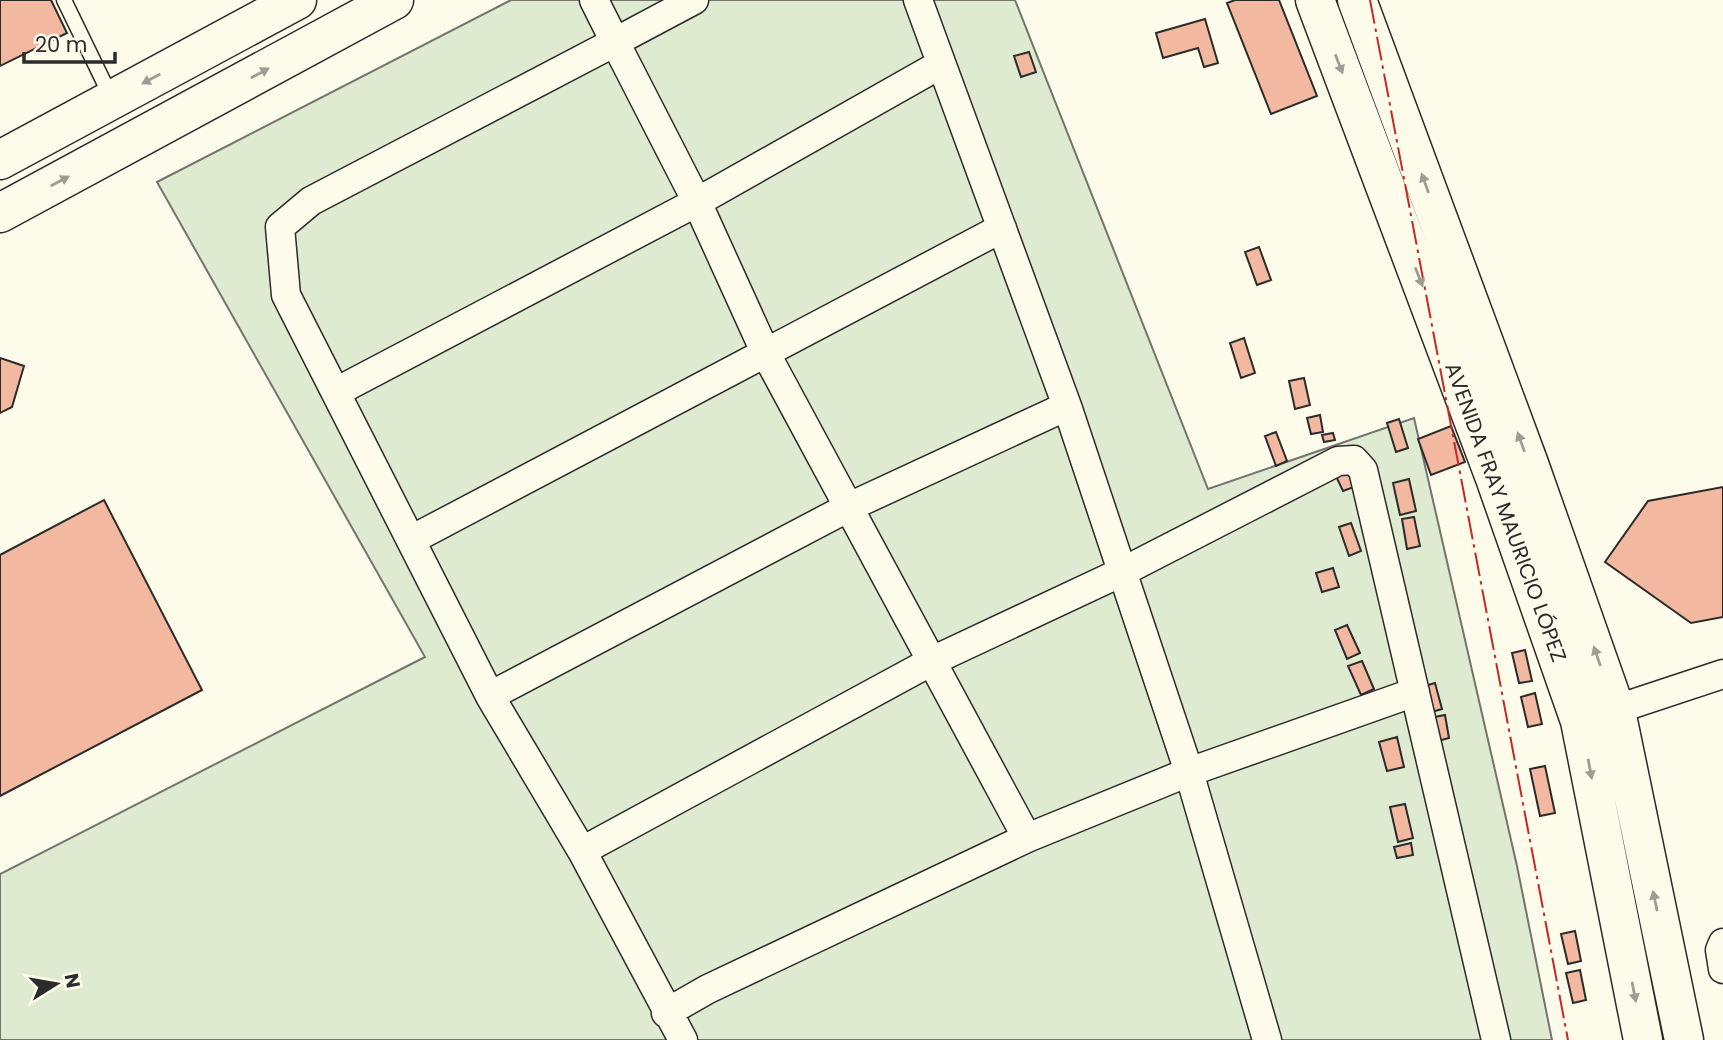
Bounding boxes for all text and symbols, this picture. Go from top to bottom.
scale bar [24,21,116,65]
text: 20 m [35,30,88,59]
one-way arrow [1334,53,1345,74]
one-way arrow [251,67,271,79]
one-way arrow [141,73,161,84]
one-way arrow [1419,172,1430,193]
one-way arrow [50,175,70,186]
one-way arrow [1414,266,1425,287]
street label: AVENIDA FRAY MAURICIO LÓPEZ [1438,358,1574,666]
one-way arrow [1515,432,1526,453]
one-way arrow [1591,646,1602,667]
one-way arrow [1584,758,1595,780]
one-way arrow [1650,890,1661,912]
north arrow [21,949,91,1019]
text: N [58,971,87,990]
one-way arrow [1628,981,1639,1003]

